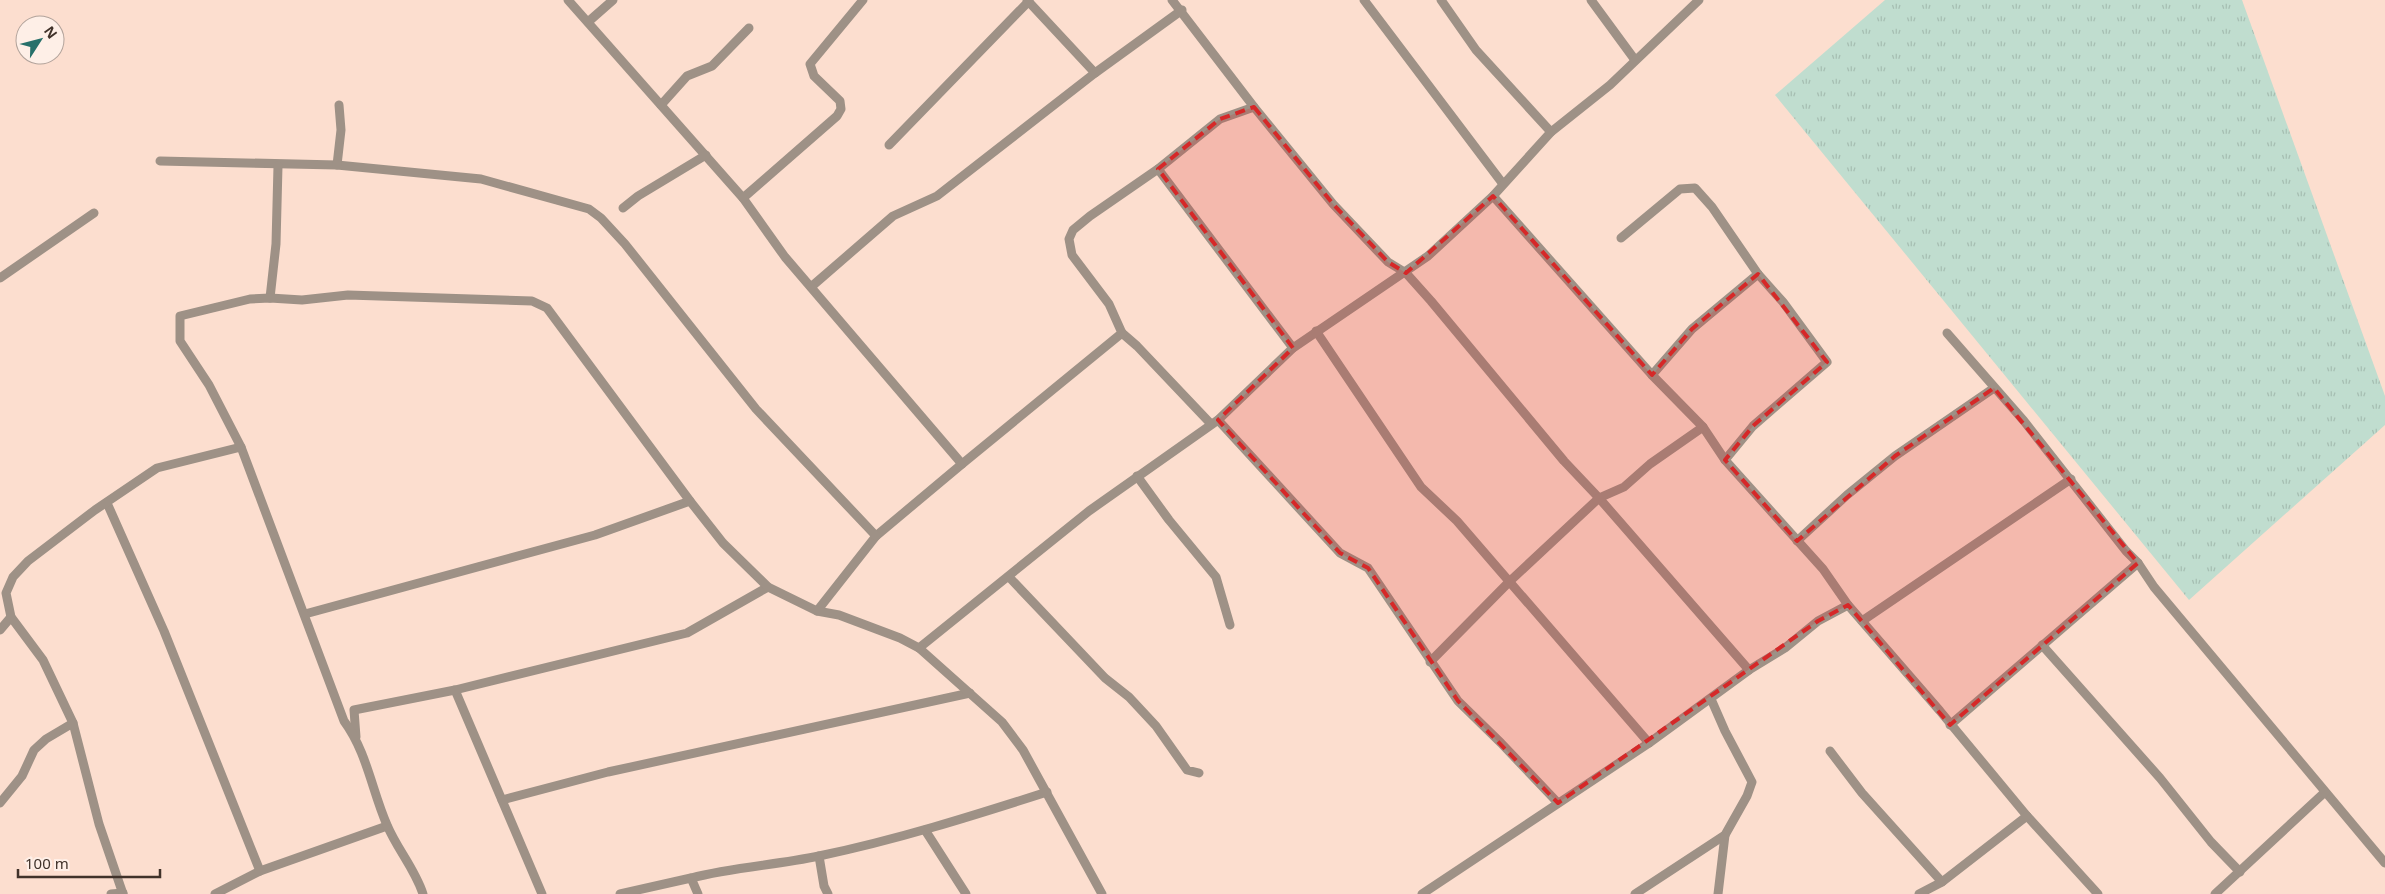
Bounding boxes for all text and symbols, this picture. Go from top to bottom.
north arrow [15,15,65,65]
text: N [40,22,62,42]
scale bar [18,846,160,878]
text: 100 m [25,853,69,873]

